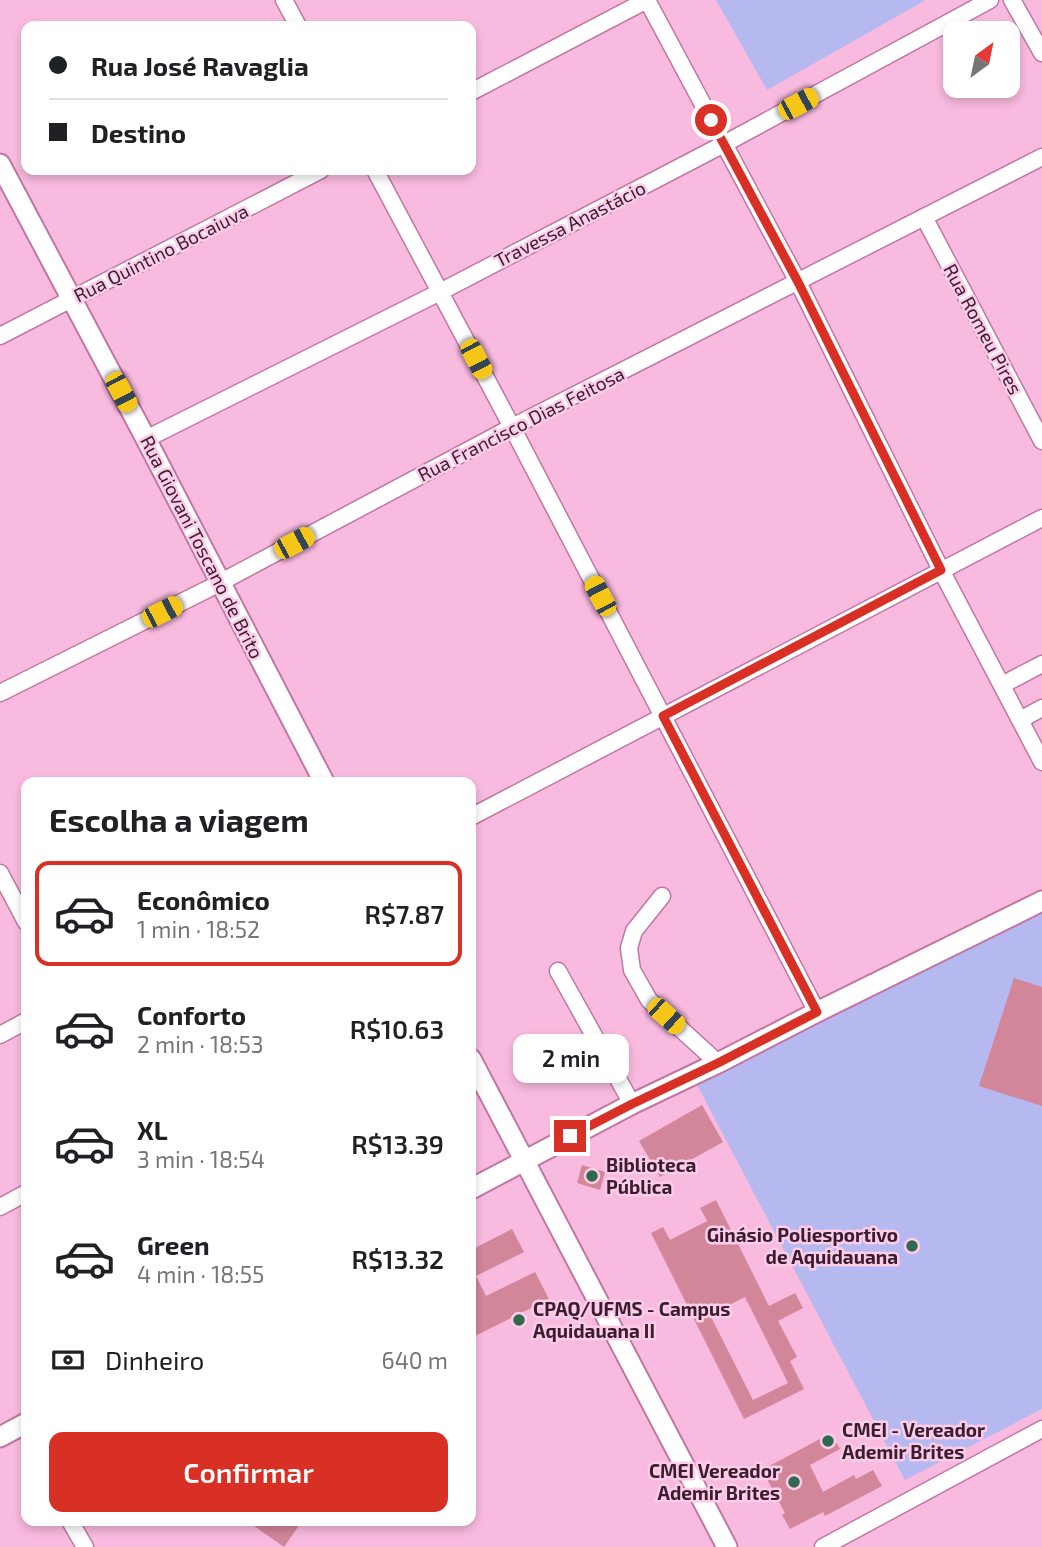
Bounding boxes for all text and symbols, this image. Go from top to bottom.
north arrow [943,21,1020,98]
map controls [943,21,1020,98]
text: Rua José Ravaglia [91,50,309,81]
car [775,85,822,123]
route start [695,104,727,136]
text: Destino [91,117,186,148]
street label: Travessa Anastácio [490,176,649,272]
street label: Rua Quintino Bocaiuva [70,199,252,307]
street label: Rua Romeu Pires [939,259,1028,398]
car [457,336,496,382]
street label: Rua Francisco Dias Feitosa [414,361,628,486]
car [102,369,141,415]
street label: Rua Giovani Toscano de Brito [136,431,269,662]
car [271,524,318,562]
car [581,573,620,619]
car [139,593,186,631]
text: Escolha a viagem [49,800,309,838]
icon: car [53,882,116,945]
text: Econômico [137,884,270,915]
text: R$7.87 [364,898,444,929]
text: 1 min · 18:52 [137,915,260,943]
car [644,994,689,1038]
icon: car [53,997,116,1060]
text: Conforto [137,999,246,1030]
text: R$10.63 [350,1013,444,1044]
text: 2 min · 18:53 [137,1030,264,1058]
callout: 2 min [512,1034,628,1084]
text: 2 min [542,1044,600,1072]
icon: car [53,1112,116,1175]
text: XL [137,1114,168,1145]
route end [554,1120,586,1152]
text: R$13.39 [351,1128,444,1159]
text: 3 min · 18:54 [137,1145,265,1173]
place label: Biblioteca Pública [606,1153,696,1198]
marker: Biblioteca Pública [584,1168,600,1184]
place label: Ginásio Poliesportivo de Aquidauana [707,1223,898,1268]
icon: car [53,1227,116,1290]
text: Green [137,1229,210,1260]
marker: Ginásio Poliesportivo de Aquidauana [904,1238,920,1254]
text: R$13.32 [351,1243,444,1274]
text: 4 min · 18:55 [137,1260,264,1288]
place label: CPAQ/UFMS - Campus Aquidauana II [533,1297,730,1342]
marker: CPAQ/UFMS - Campus Aquidauana II [511,1312,527,1328]
icon: cash [49,1341,87,1379]
text: Dinheiro [105,1344,204,1375]
text: 640 m [382,1346,448,1374]
place label: CMEI - Vereador Ademir Brites [842,1418,985,1463]
button: Confirmar [49,1432,448,1512]
marker: CMEI - Vereador Ademir Brites [820,1433,836,1449]
place label: CMEI Vereador Ademir Brites [649,1459,780,1504]
marker: CMEI Vereador Ademir Brites [786,1474,802,1490]

